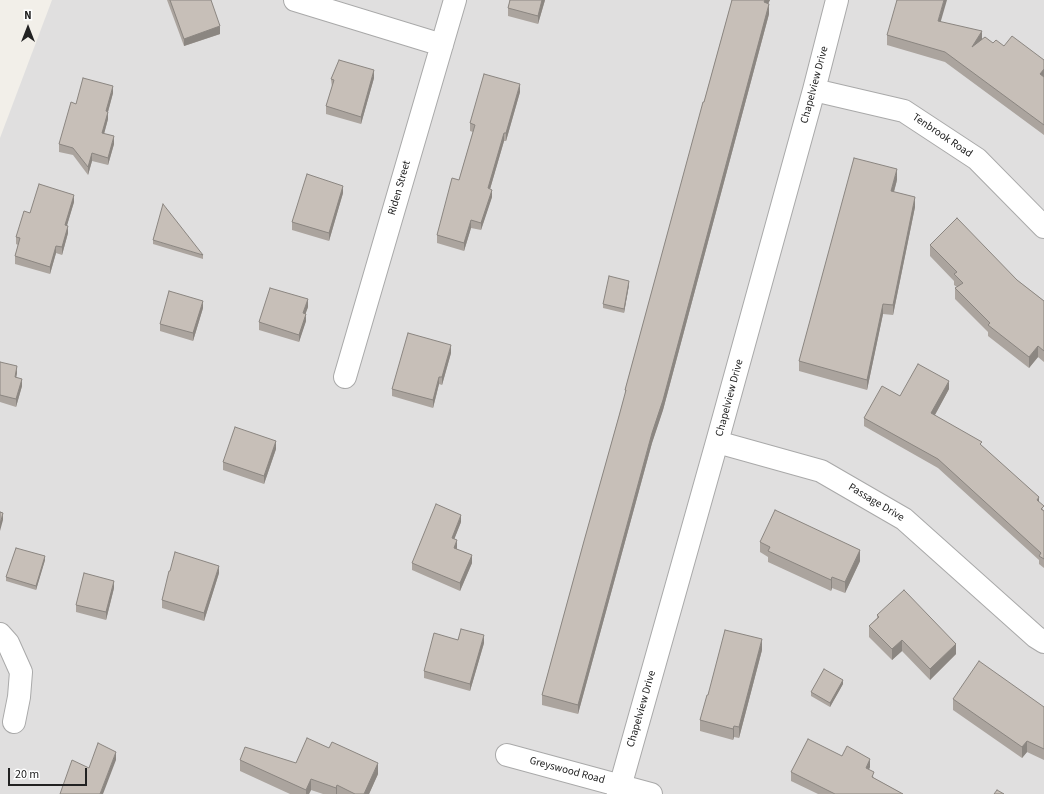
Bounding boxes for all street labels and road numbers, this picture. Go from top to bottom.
street label: Chapelview Drive [798,45,832,125]
street label: Tenbrook Road [909,111,975,161]
street label: Riden Street [386,159,414,217]
street label: Chapelview Drive [713,358,747,438]
street label: Passage Drive [846,481,906,525]
street label: Chapelview Drive [625,669,659,749]
street label: Greyswood Road [528,755,606,787]

